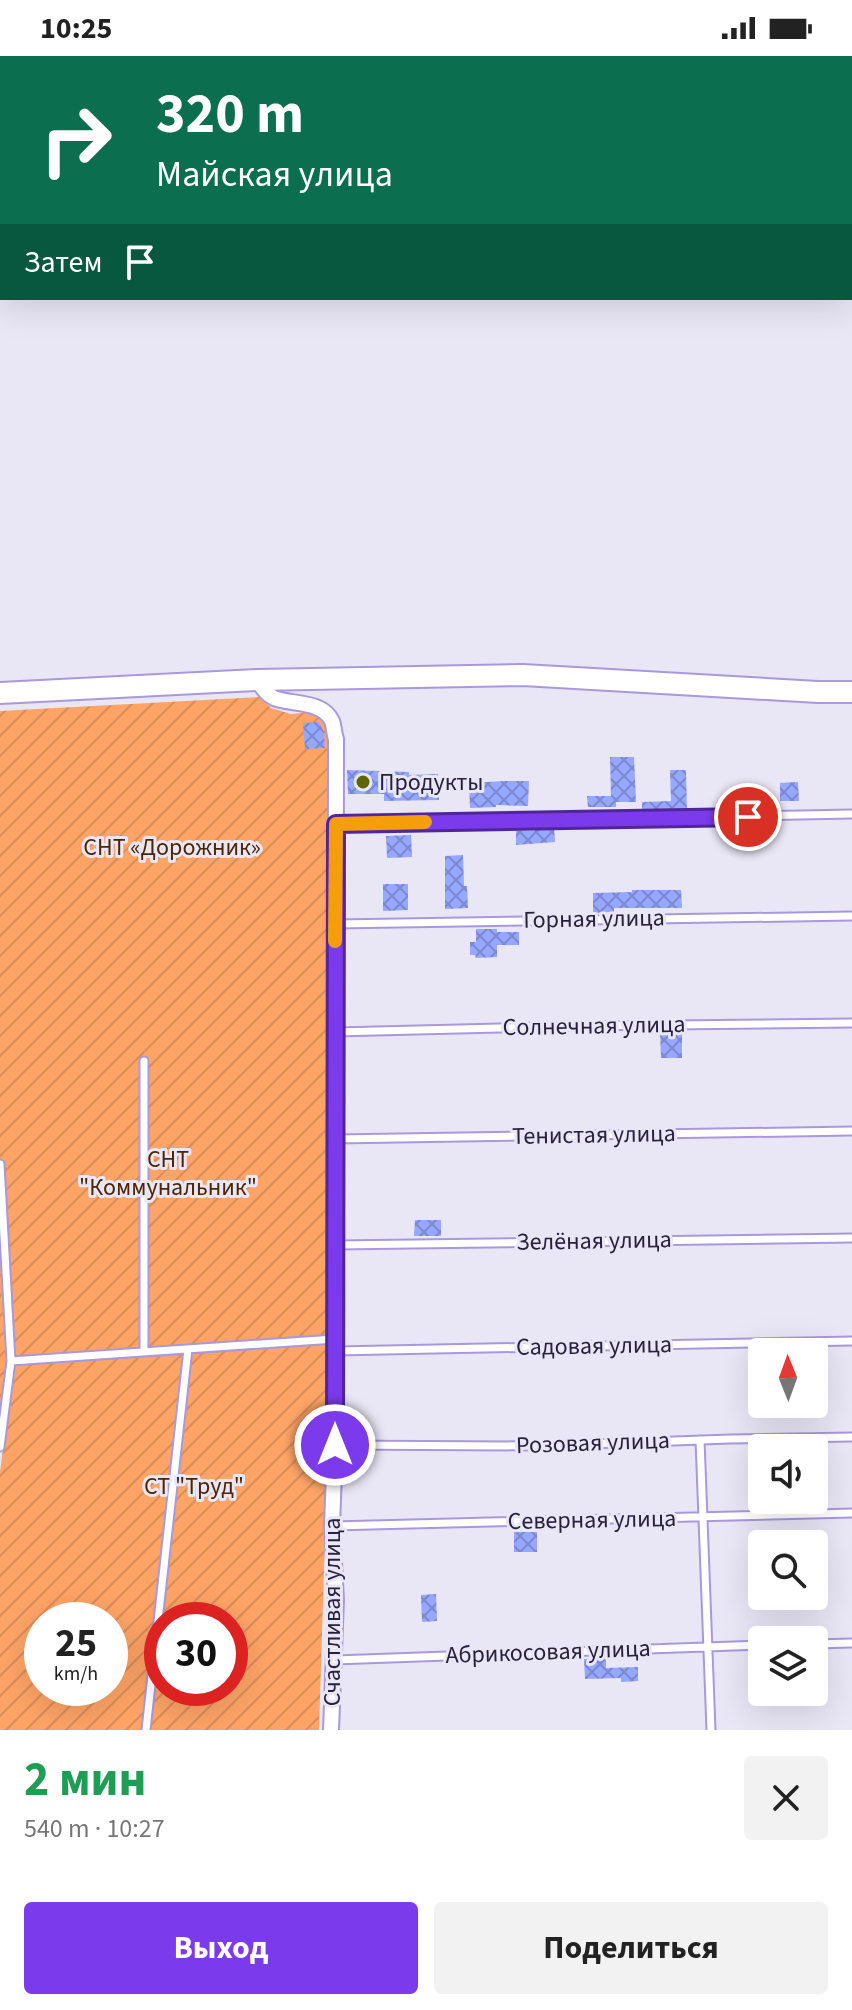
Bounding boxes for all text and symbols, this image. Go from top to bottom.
text: 10:25 [40,7,112,50]
text: 320 m [156,75,304,154]
icon: right [24,88,128,192]
text: Майская улица [156,149,393,200]
icon: arrive [118,240,162,284]
text: Затем [24,241,102,284]
place label: Продукты [379,765,483,800]
marker: Продукты [354,773,372,791]
pin [714,783,782,851]
icon: arrive [726,795,770,839]
park label: СНТ «Дорожник» [83,830,261,865]
street label: Горная улица [523,900,665,938]
street label: Солнечная улица [502,1007,686,1045]
street label: Тенистая улица [512,1116,676,1154]
park label: СНТ "Коммунальник" [79,1142,257,1205]
street label: Зелёная улица [516,1222,672,1260]
street label: Садовая улица [516,1327,672,1365]
north arrow [748,1338,828,1418]
map controls [748,1338,828,1706]
position arrow [293,1403,377,1487]
street label: Розовая улица [515,1423,671,1463]
button: sound [748,1434,828,1514]
park label: СТ "Труд" [144,1469,244,1504]
street label: Северная улица [507,1501,677,1539]
street label: Счастливая улица [315,1518,350,1706]
button: search [748,1530,828,1610]
speed limit sign: 30 [144,1602,248,1706]
text: 25 [55,1615,97,1672]
button: layers [748,1626,828,1706]
street label: Абрикосовая улица [445,1631,651,1673]
text: km/h [54,1660,98,1688]
text: 2 мин [24,1746,147,1814]
button: close [744,1756,828,1840]
text: 540 m · 10:27 [24,1810,165,1847]
button: Выход [24,1902,418,1994]
button: Поделиться [434,1902,828,1994]

